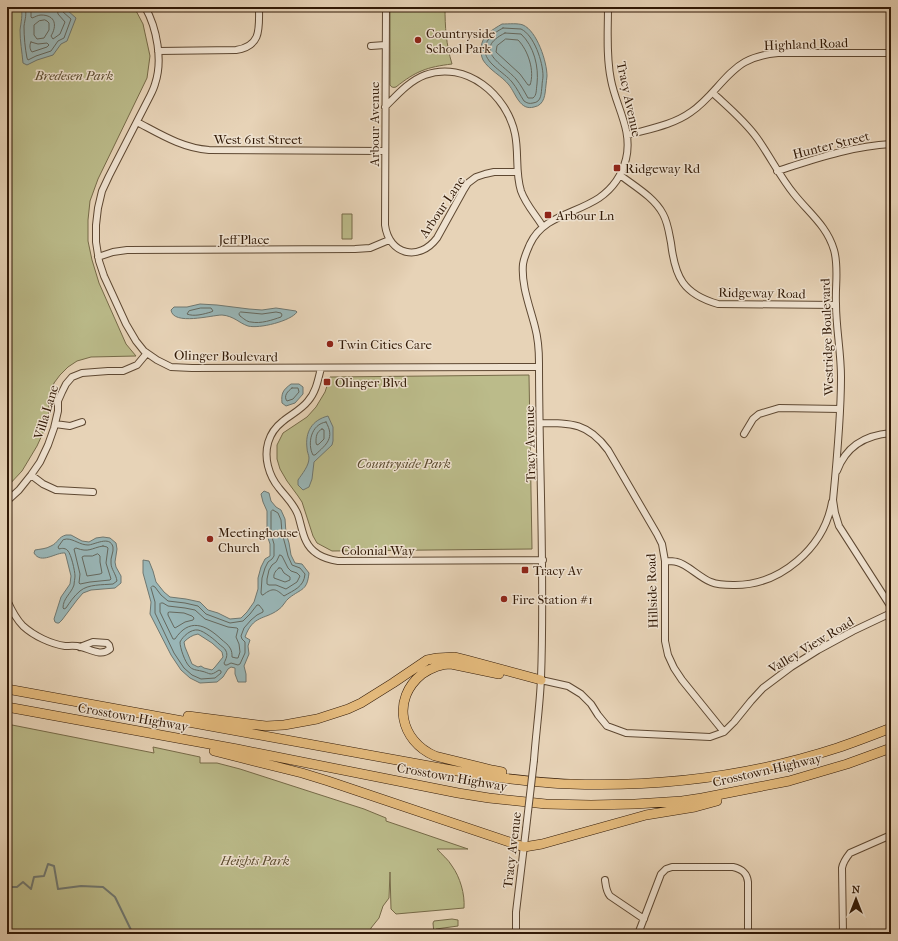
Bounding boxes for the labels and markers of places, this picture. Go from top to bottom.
place label: Countryside School Park [426,26,496,56]
marker: Countryside School Park [413,35,423,45]
place label: Ridgeway Rd [625,161,701,176]
marker: Ridgeway Rd [612,163,622,173]
place label: Arbour Ln [555,208,615,223]
marker: Arbour Ln [543,210,553,220]
place label: Twin Cities Care [338,337,432,352]
marker: Twin Cities Care [325,339,335,349]
place label: Olinger Blvd [335,375,408,390]
marker: Olinger Blvd [322,377,332,387]
place label: Meetinghouse Church [218,525,298,555]
marker: Meetinghouse Church [205,534,215,544]
place label: Tracy Av [533,563,583,578]
marker: Tracy Av [520,565,530,575]
place label: Fire Station #1 [512,592,593,607]
marker: Fire Station #1 [499,594,509,604]

